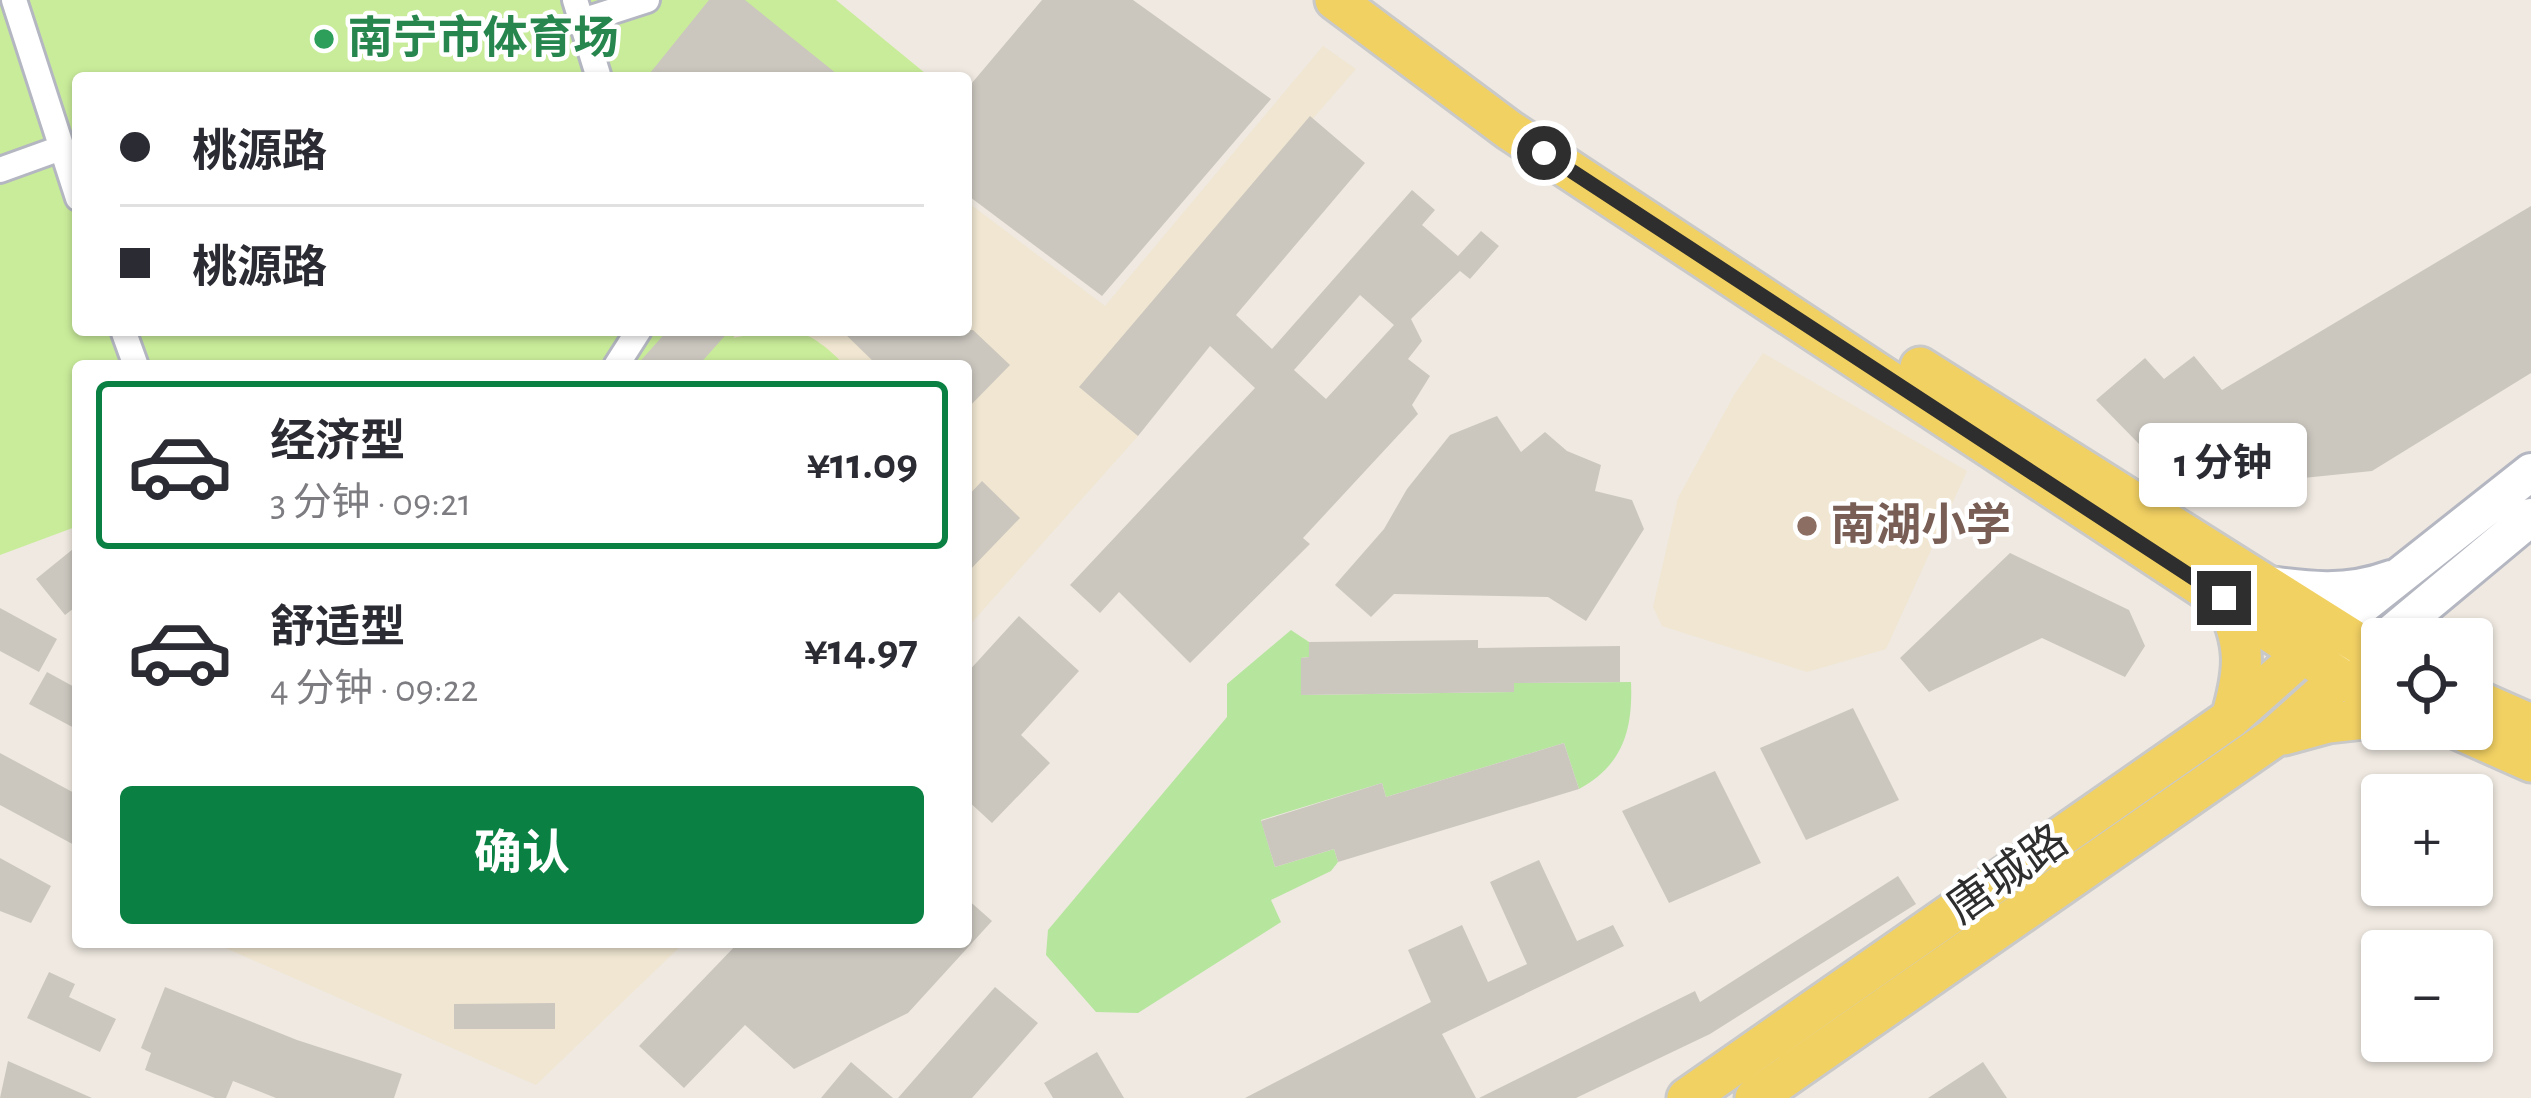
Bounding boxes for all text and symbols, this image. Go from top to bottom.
place label: 南宁市体育场 [348,13,618,62]
marker: 南宁市体育场 [311,26,337,52]
route start [1517,126,1571,180]
text: 桃源路 [192,130,327,175]
text: 桃源路 [192,246,327,291]
icon: car [126,411,234,519]
text: 经济型 [270,420,405,465]
callout: 1 分钟 [2140,424,2308,508]
text: ¥11.09 [806,442,918,487]
text: 1 分钟 [2174,445,2272,484]
text: 3 分钟 · 09:21 [270,484,471,523]
place label: 南湖小学 [1831,501,2011,549]
marker: 南湖小学 [1794,513,1820,539]
route end [2197,571,2251,625]
icon: car [126,597,234,705]
text: 舒适型 [270,606,405,651]
map controls [2361,618,2493,1062]
button: locate [2361,618,2493,750]
text: ¥14.97 [804,628,918,673]
text: 4 分钟 · 09:22 [270,670,478,709]
button: + [2361,774,2493,906]
button: 确认 [120,786,924,924]
street label: 唐城路 [1938,815,2076,932]
button: − [2361,930,2493,1062]

